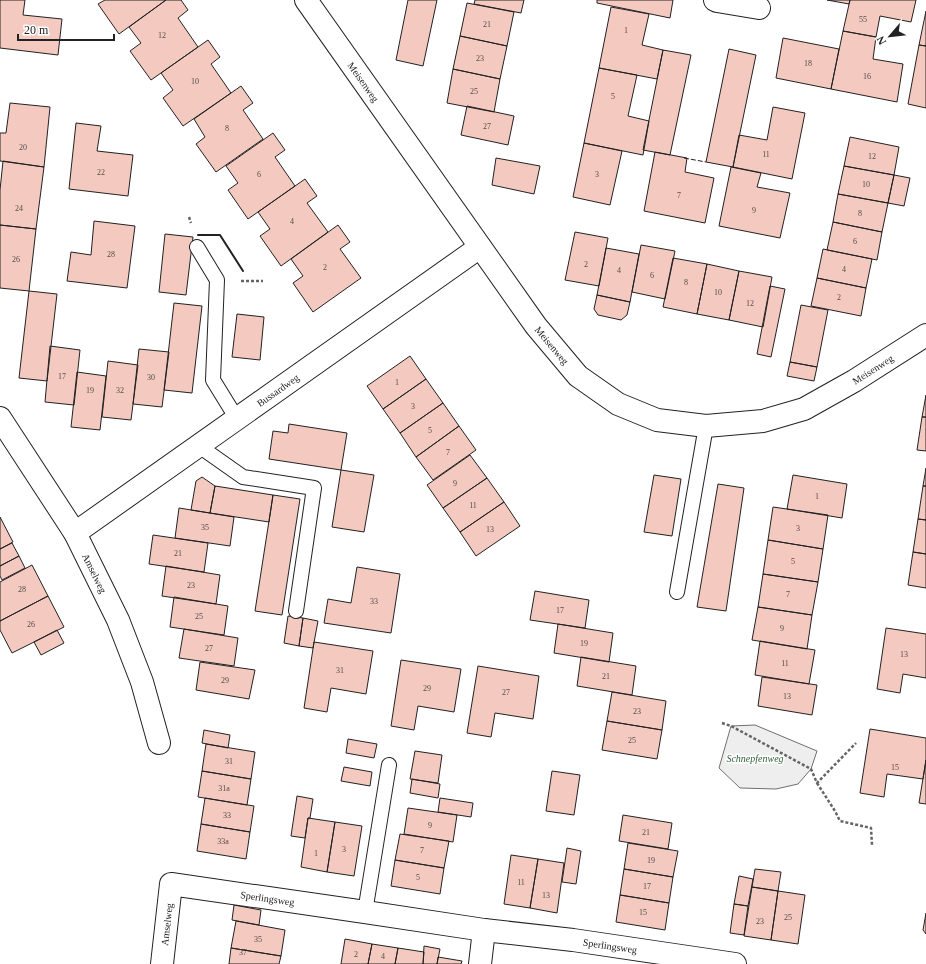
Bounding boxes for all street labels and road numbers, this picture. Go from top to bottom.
street label: Meisenweg [345,60,381,104]
street label: Meisenweg [533,324,571,367]
street label: Meisenweg [851,352,895,387]
street label: Bussardweg [255,372,301,409]
street label: Amselweg [80,552,109,595]
street label: Sperlingsweg [240,889,295,908]
street label: Amselweg [159,902,175,946]
street label: Sperlingsweg [582,937,638,955]

